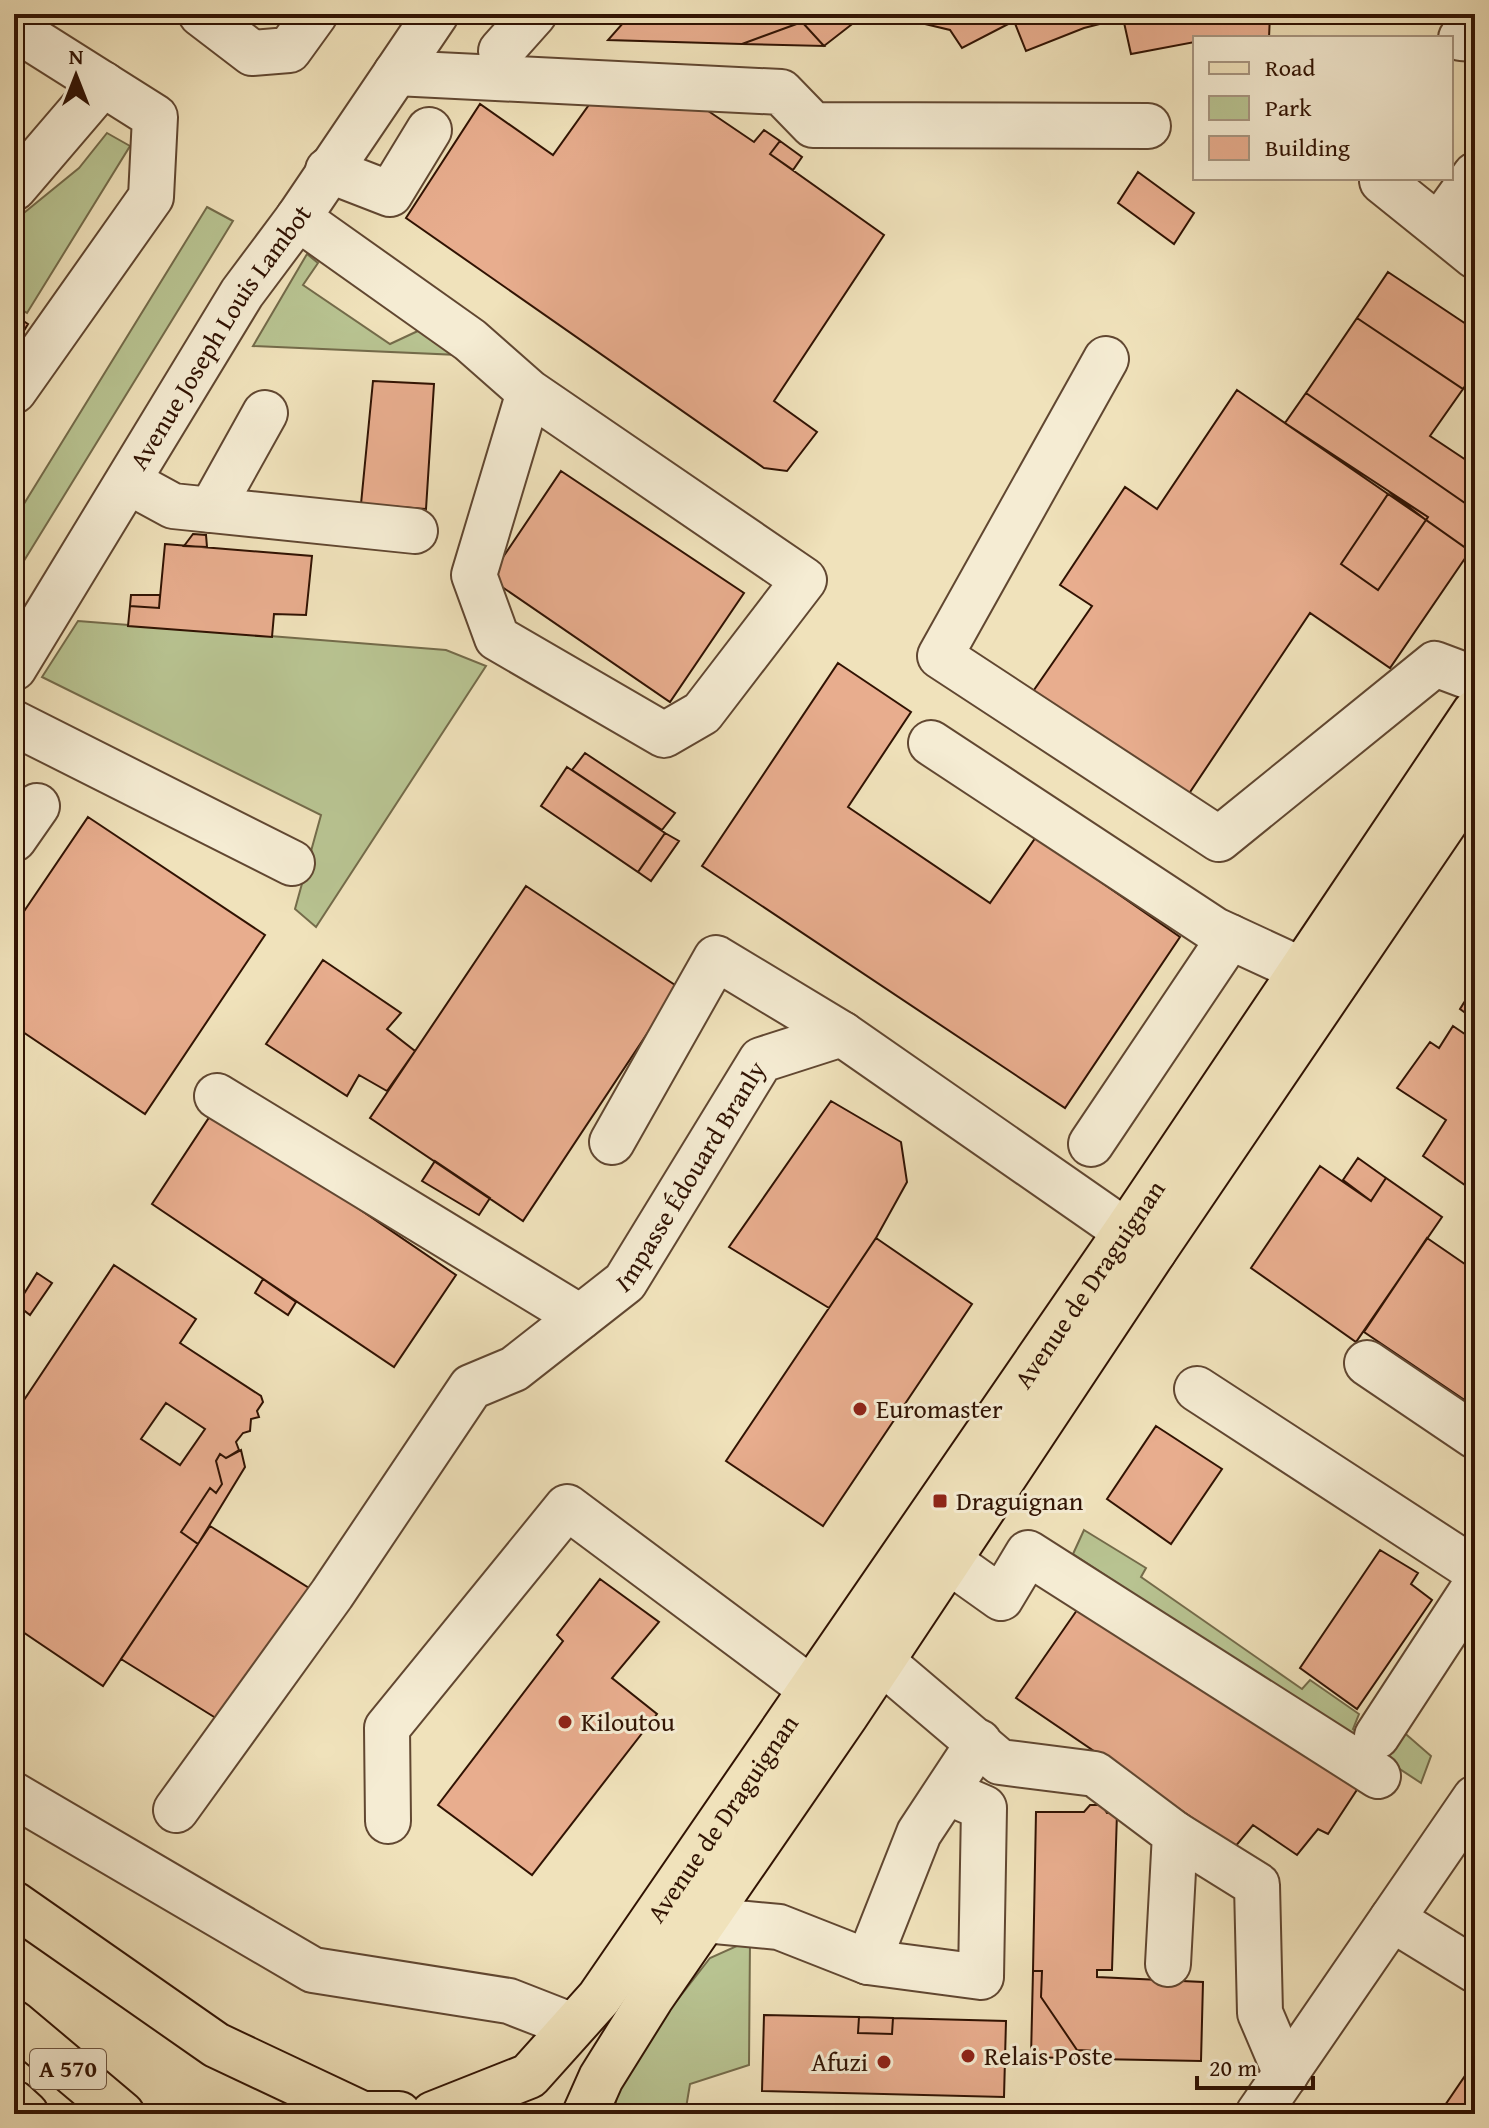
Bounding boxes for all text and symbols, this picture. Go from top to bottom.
north arrow [36,36,116,116]
legend [1193,36,1453,180]
text: N [69,40,84,72]
text: Road [1265,50,1315,85]
text: Park [1265,90,1312,125]
text: Building [1265,130,1350,165]
street label: Avenue Joseph Louis Lambot [119,197,321,477]
street label: Impasse Édouard Branly [607,1053,775,1301]
street label: Avenue de Draguignan [1004,1172,1174,1396]
place label: Euromaster [876,1389,1003,1428]
marker: Euromaster [851,1400,869,1418]
place label: Draguignan [956,1481,1084,1520]
marker: Draguignan [931,1492,949,1510]
place label: Kiloutou [581,1702,675,1741]
street label: Avenue de Draguignan [637,1706,808,1930]
marker: Kiloutou [556,1713,574,1731]
place label: Relais Poste [984,2036,1113,2075]
scale bar [1197,2040,1313,2090]
place label: Afuzi [811,2042,868,2081]
marker: Relais Poste [959,2047,977,2065]
road number: A 570 [30,2049,106,2089]
text: 20 m [1209,2050,1257,2085]
marker: Afuzi [875,2053,893,2071]

